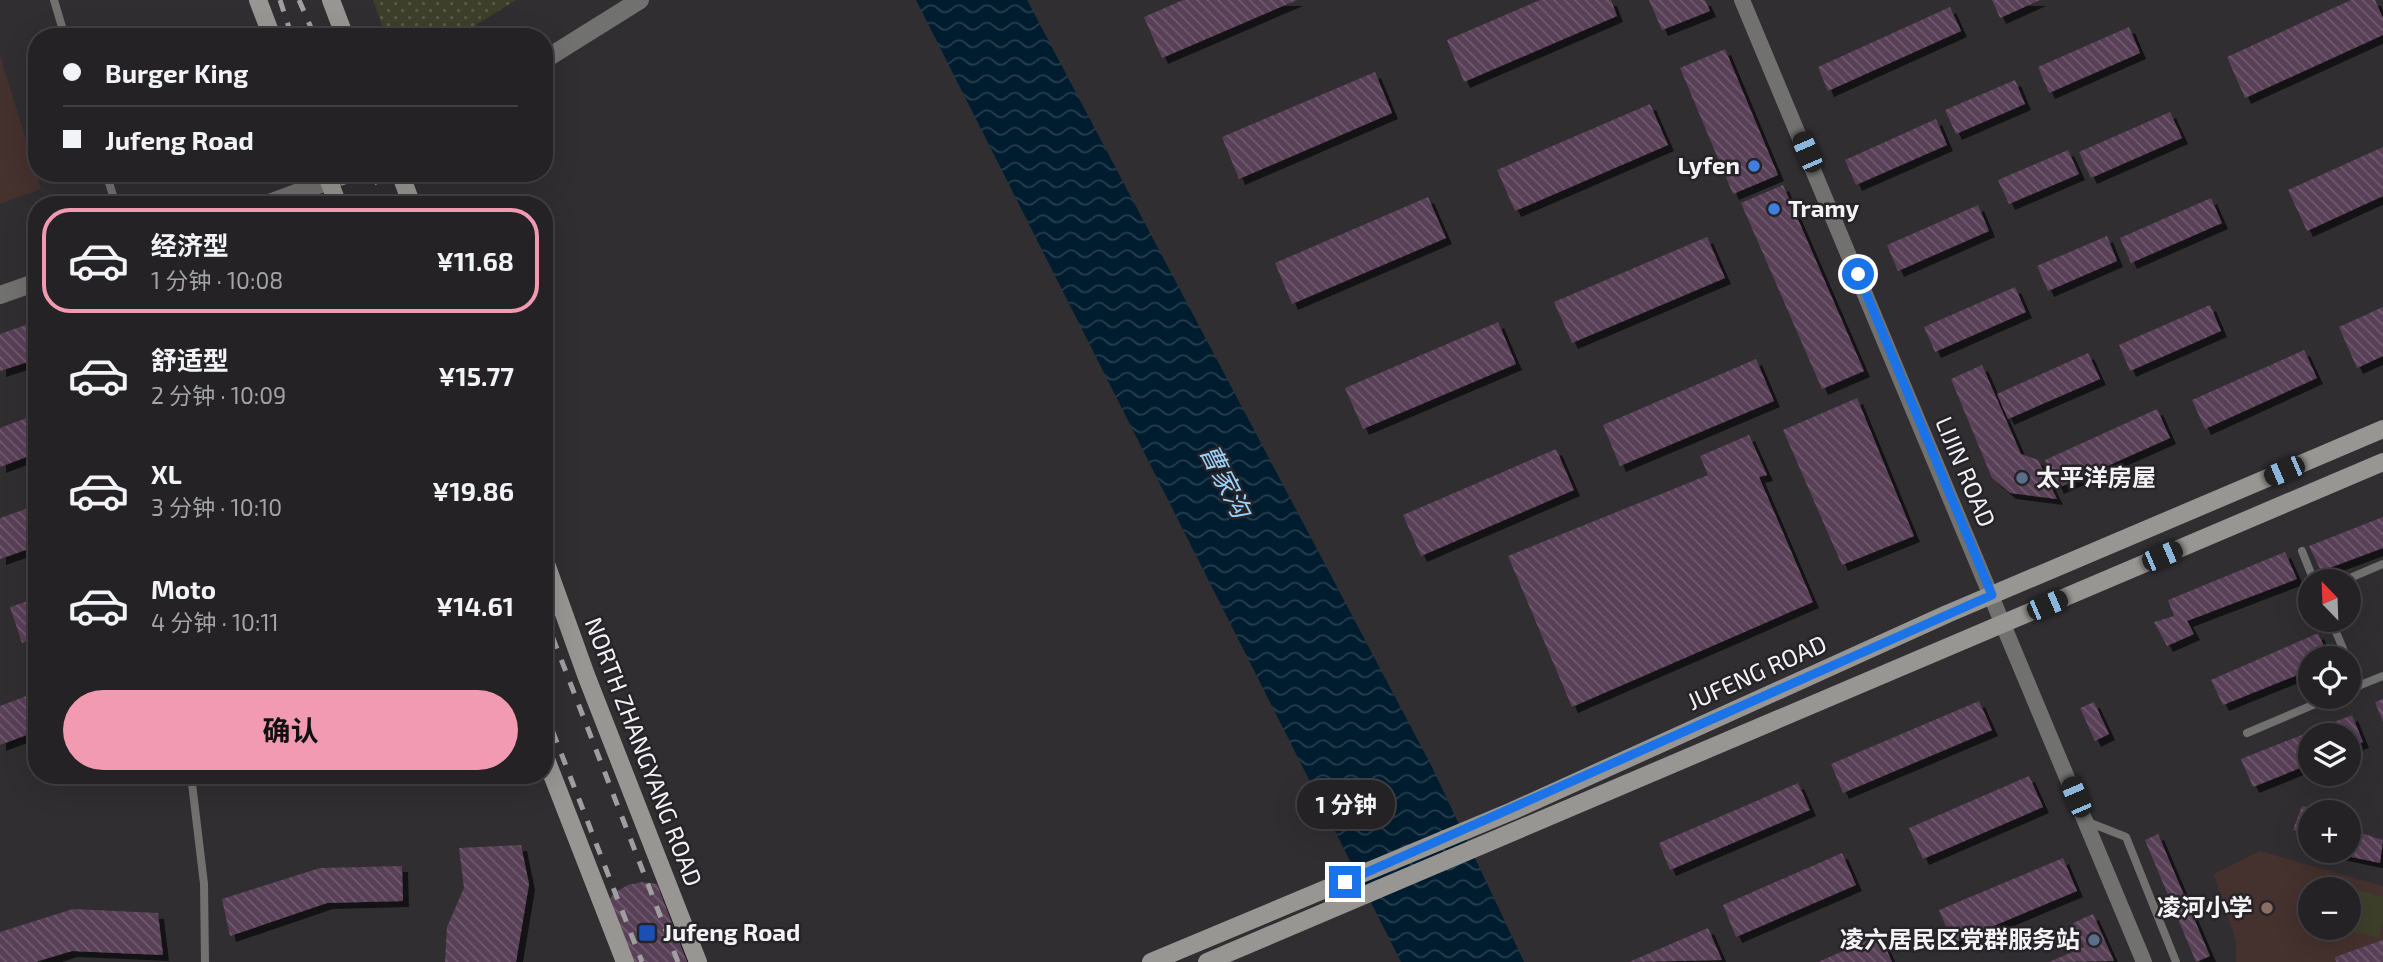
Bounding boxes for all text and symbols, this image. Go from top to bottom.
text: Burger King [105,57,248,88]
text: Jufeng Road [105,124,254,155]
car [1790,129,1825,175]
place label: Lyfen [1677,150,1740,179]
marker: Lyfen [1746,158,1762,174]
place label: Tramy [1788,193,1860,222]
marker: Tramy [1766,201,1782,217]
icon: car [67,229,130,292]
text: 经济型 [151,229,229,260]
text: ¥11.68 [436,245,514,276]
route start [1842,258,1874,290]
text: 1 分钟 · 10:08 [151,266,283,294]
icon: car [67,344,130,407]
text: 舒适型 [151,344,229,375]
text: ¥15.77 [438,360,514,391]
text: 2 分钟 · 10:09 [151,381,286,409]
street label: LIJIN ROAD [1930,412,2003,531]
water label: 曹家沟 [1195,439,1259,525]
car [2261,453,2308,489]
text: XL [151,458,182,489]
icon: car [67,459,130,522]
place label: 太平洋房屋 [2036,462,2156,491]
marker: 太平洋房屋 [2014,470,2030,486]
text: ¥19.86 [432,475,514,506]
text: 3 分钟 · 10:10 [151,493,282,521]
car [2139,538,2186,574]
north arrow [2298,569,2361,632]
map controls [2298,569,2361,940]
text: Moto [151,573,216,604]
icon: car [67,574,130,637]
car [2024,587,2071,623]
text: ¥14.61 [436,590,514,621]
text: 4 分钟 · 10:11 [151,608,279,636]
street label: NORTH ZHANGYANG ROAD [580,613,709,890]
street label: JUFENG ROAD [1682,628,1831,715]
button: locate [2298,646,2361,709]
button: 确认 [63,690,518,770]
button: layers [2298,723,2361,786]
car [2059,774,2094,820]
callout: 1 分钟 [1296,780,1394,830]
text: 1 分钟 [1316,790,1376,818]
button: + [2298,800,2361,863]
route end [1329,866,1361,898]
button: − [2298,877,2361,940]
place label: 凌河小学 [2157,892,2253,921]
marker: 凌河小学 [2259,900,2275,916]
place label: Jufeng Road [663,917,800,946]
marker: Jufeng Road [637,923,657,943]
place label: 凌六居民区党群服务站 [1840,924,2080,953]
marker: 凌六居民区党群服务站 [2086,932,2102,948]

